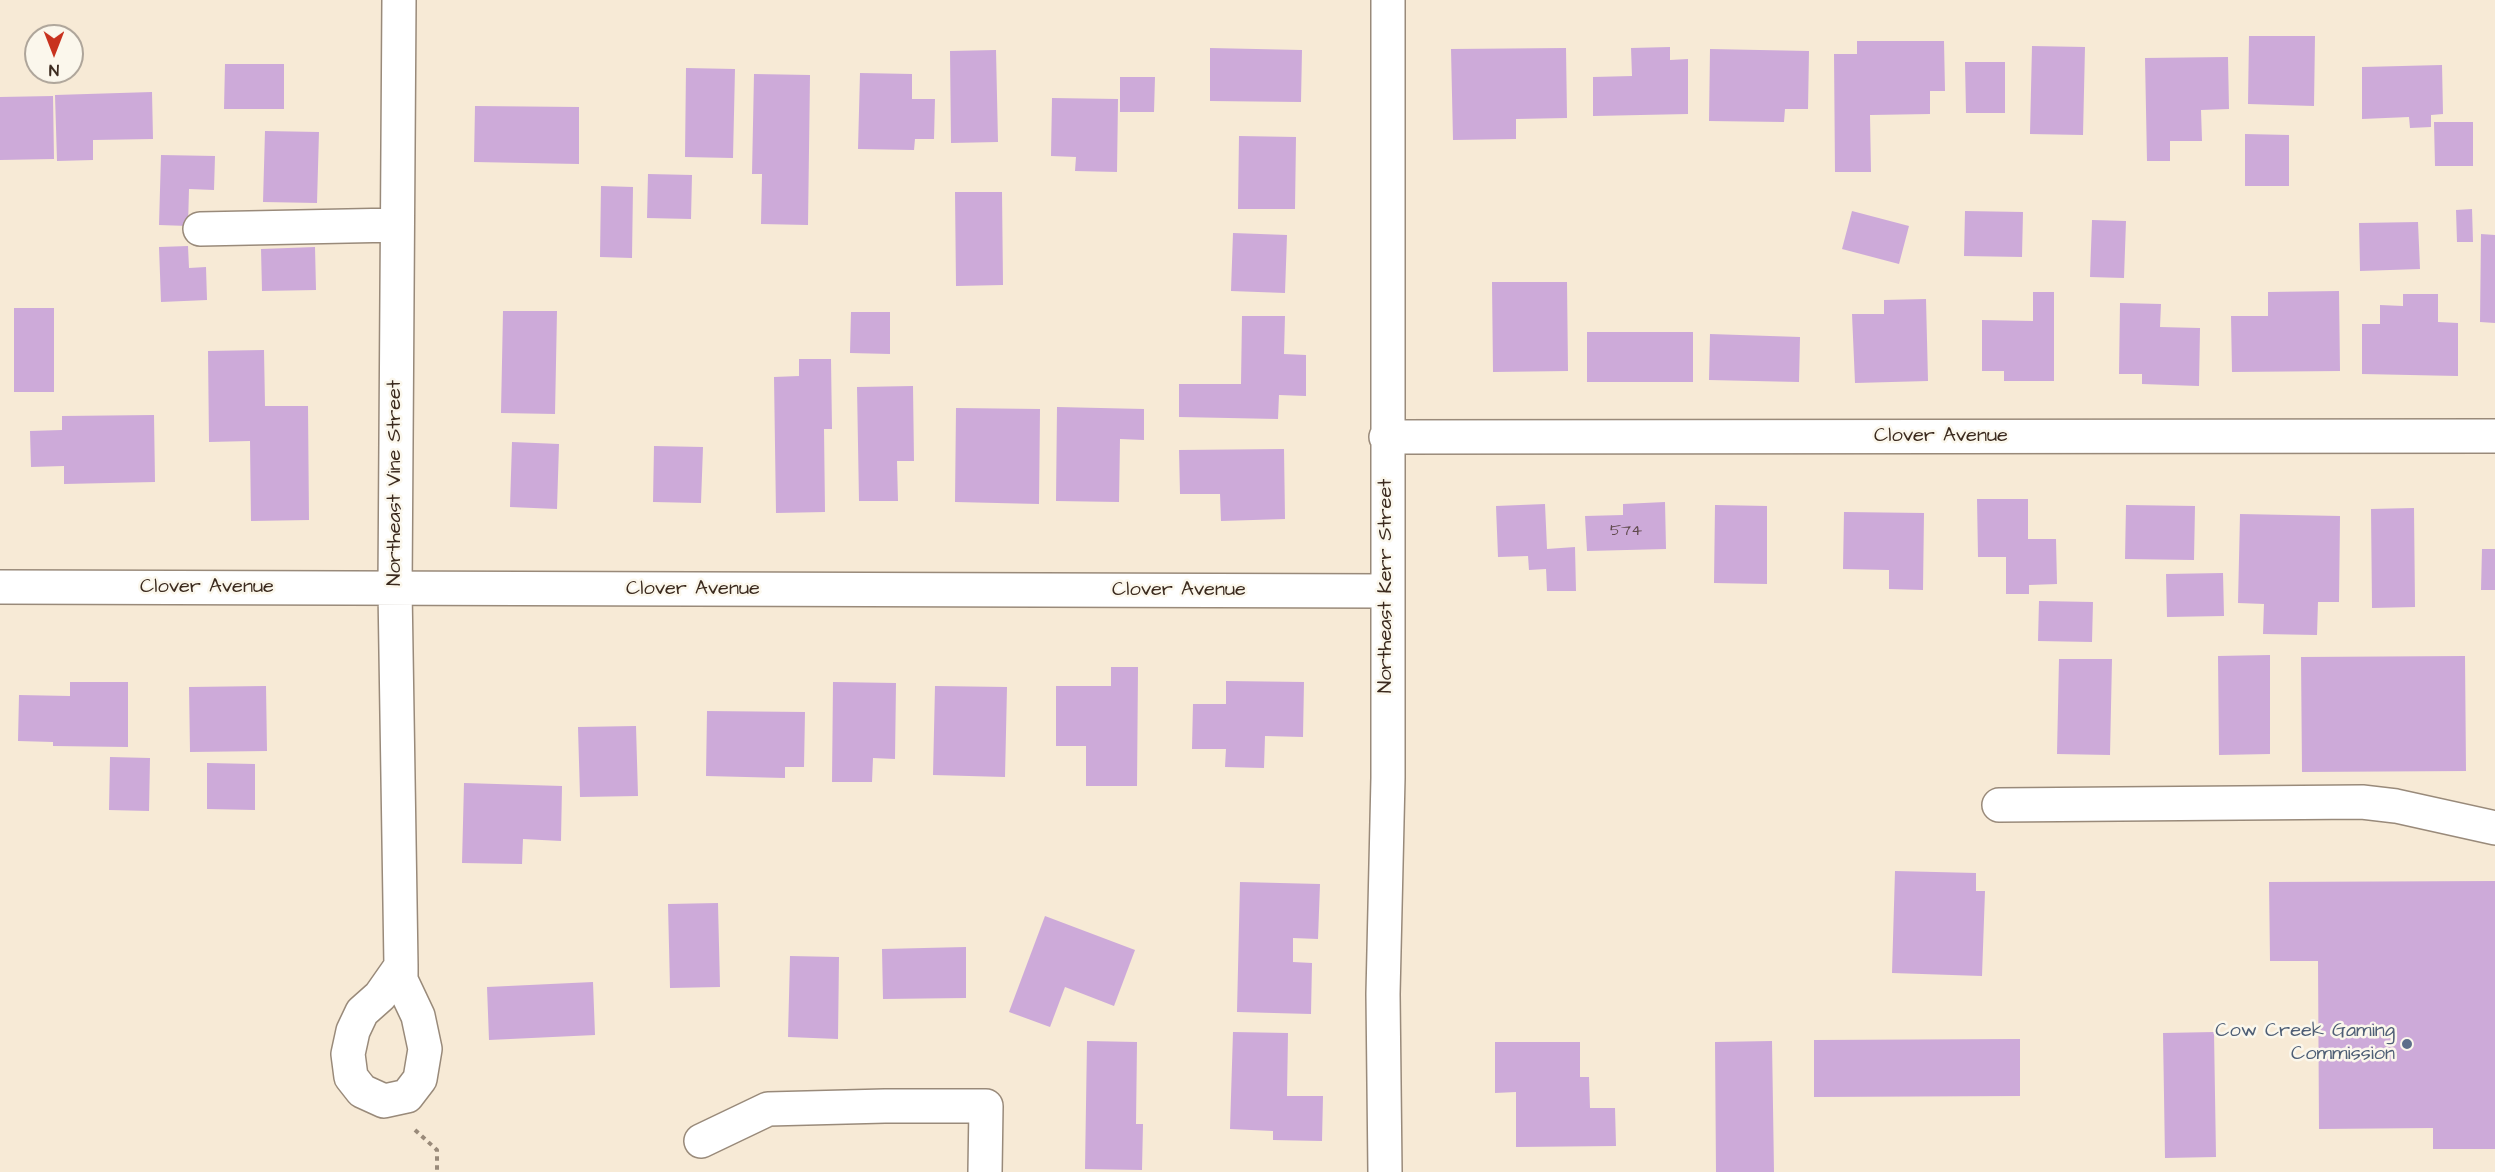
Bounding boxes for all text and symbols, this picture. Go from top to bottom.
north arrow [24,24,84,84]
text: N [49,59,59,81]
street label: Northeast Vine Street [384,380,408,586]
street label: Clover Avenue [1874,425,2008,449]
street label: Northeast Kerr Street [1375,479,1399,693]
house number: 574 [1610,522,1642,542]
street label: Clover Avenue [140,576,274,600]
street label: Clover Avenue [626,578,760,602]
street label: Clover Avenue [1112,579,1246,603]
place label: Cow Creek Gaming Commission [2215,1020,2395,1067]
marker: Cow Creek Gaming Commission [2400,1037,2414,1051]

